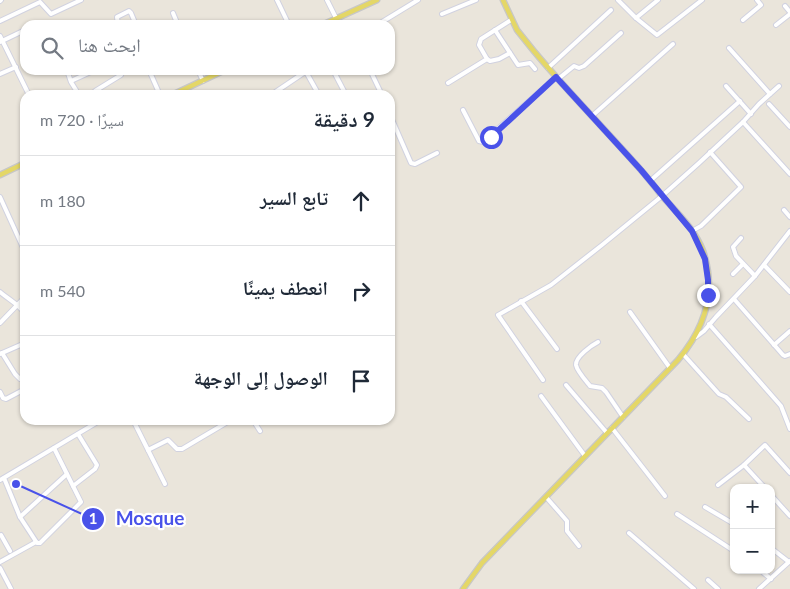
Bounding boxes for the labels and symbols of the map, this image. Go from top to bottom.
route start [480,126,503,149]
route end [697,284,720,307]
callout: Mosque [81,502,194,536]
text: Mosque [116,506,184,529]
text: 1 [89,509,97,527]

